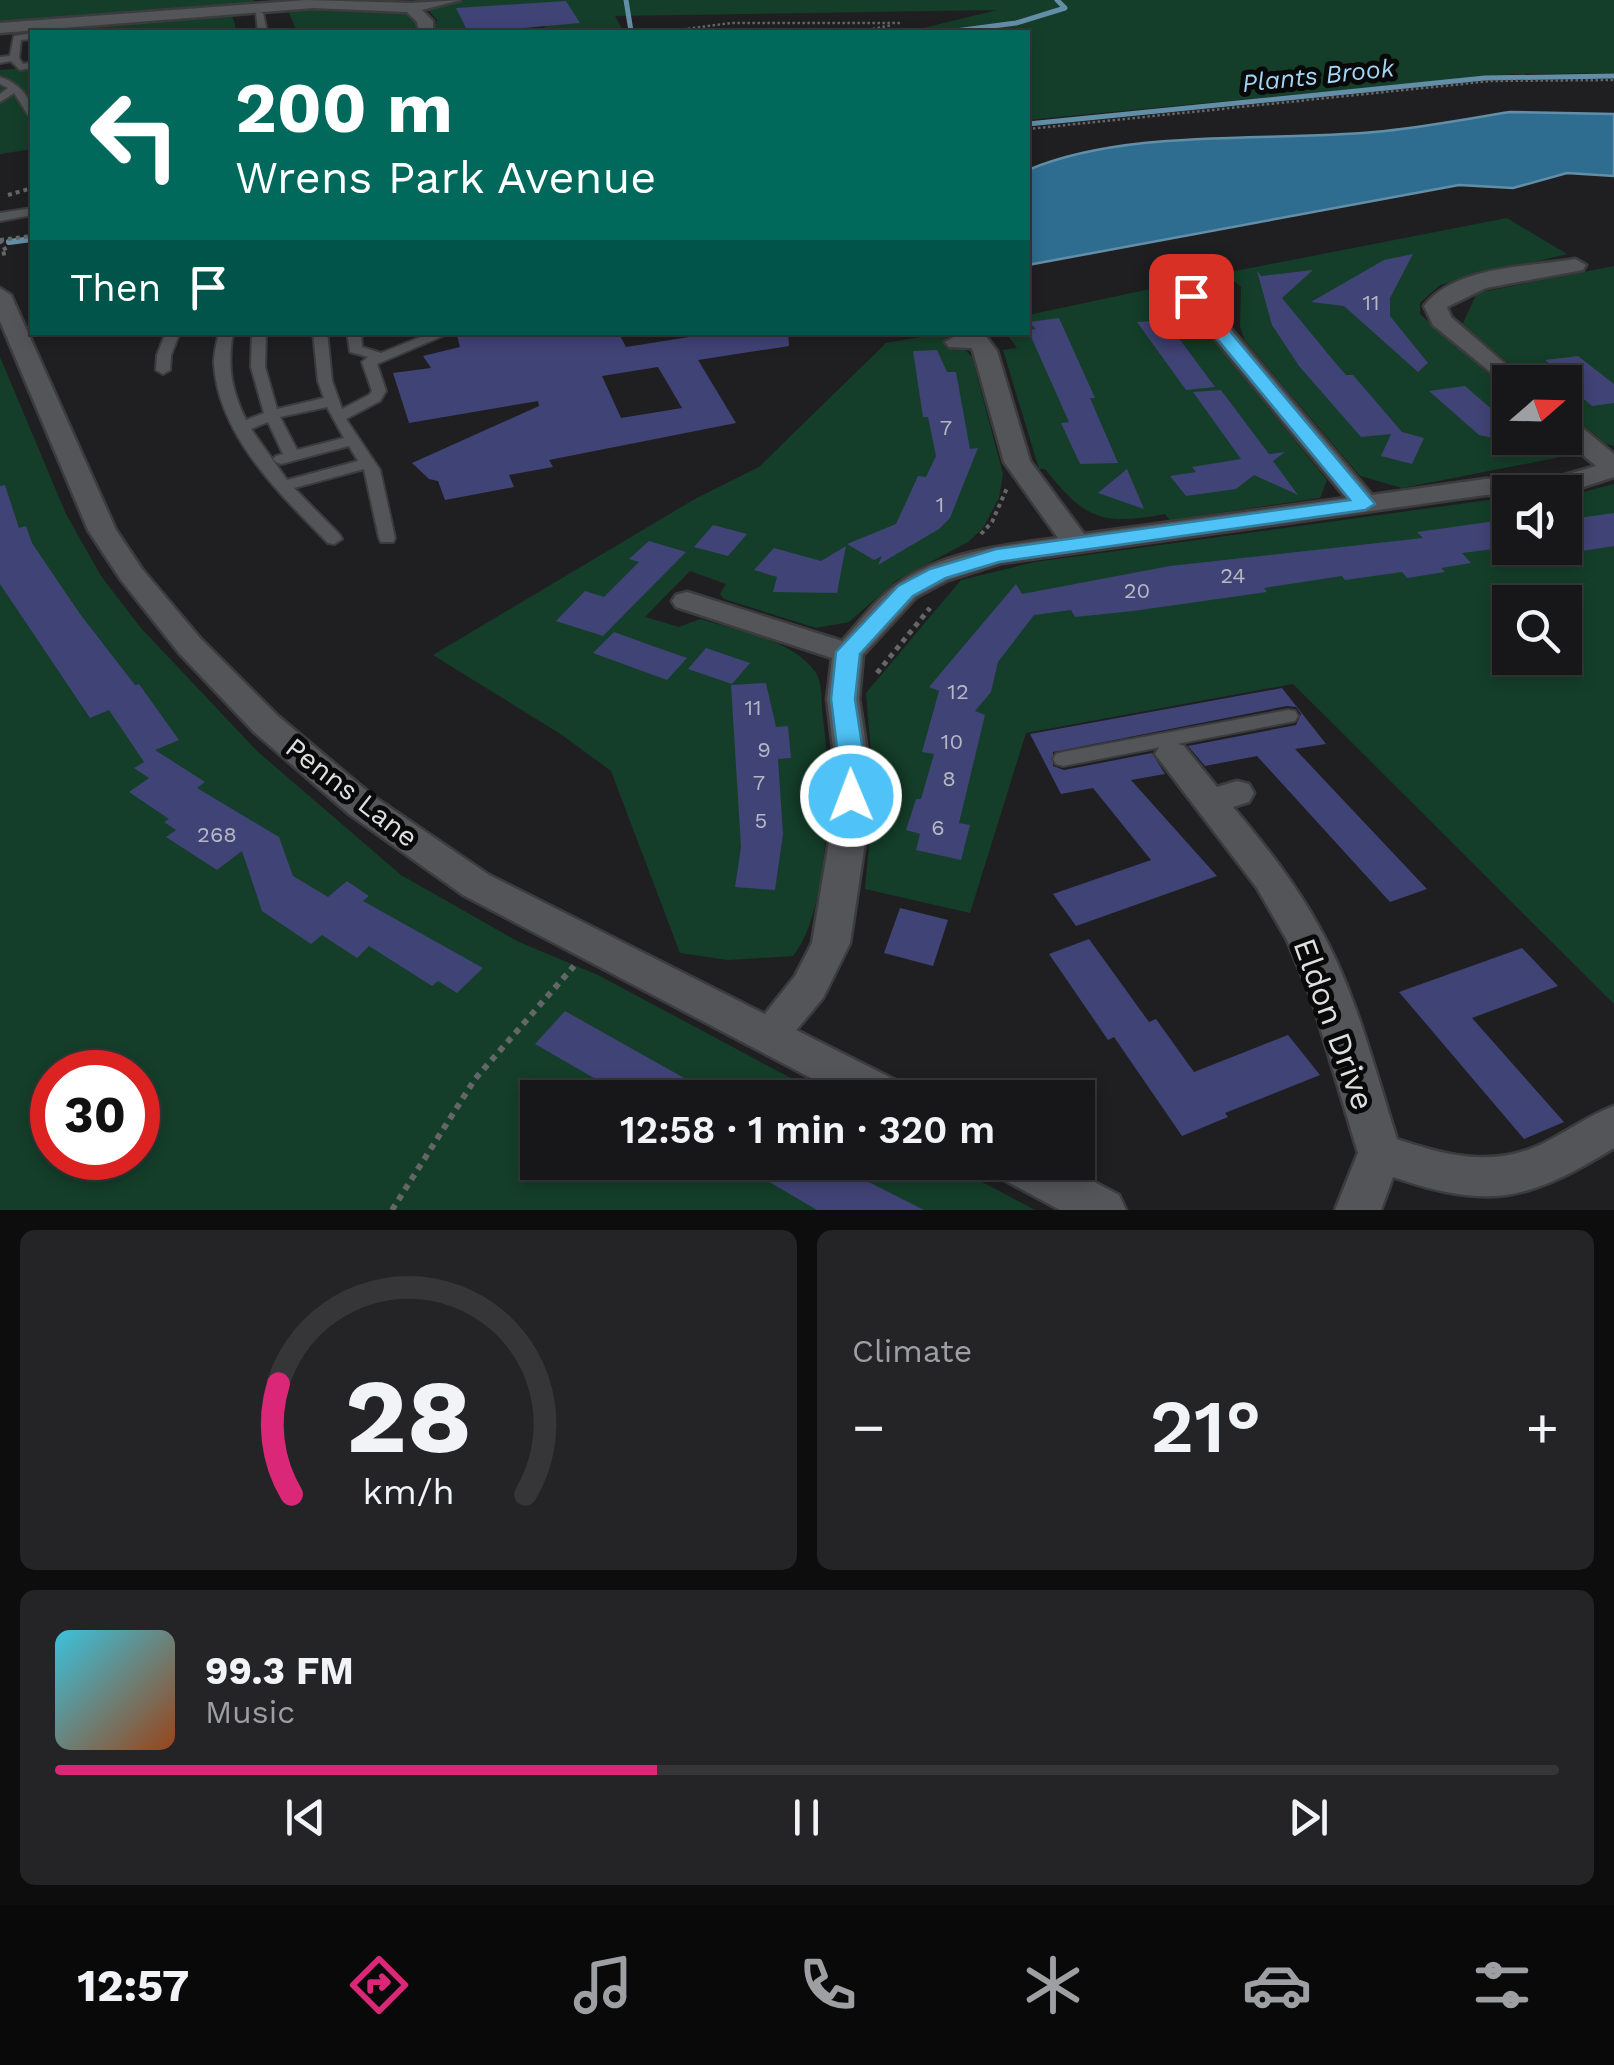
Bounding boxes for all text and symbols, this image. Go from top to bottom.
water label: Plants Brook [1241,53,1397,98]
text: 200 m [235,67,453,149]
icon: left [70,70,200,200]
text: Wrens Park Avenue [235,151,656,204]
pin [1149,254,1234,339]
icon: arrive [181,260,236,315]
text: Then [70,266,161,310]
icon: arrive [1164,269,1219,324]
house number: 11 [1362,290,1380,315]
north arrow [1492,365,1582,455]
map controls [1492,365,1582,675]
house number: 7 [940,415,952,440]
button: sound [1492,475,1582,565]
house number: 1 [936,492,944,517]
house number: 24 [1220,563,1246,588]
house number: 20 [1124,578,1150,603]
button: search [1492,585,1582,675]
house number: 12 [947,679,969,704]
house number: 11 [744,695,762,720]
house number: 10 [941,729,963,754]
street label: Penns Lane [279,731,424,854]
house number: 9 [757,737,771,762]
position arrow [799,744,903,848]
house number: 8 [942,766,956,791]
house number: 7 [753,770,765,795]
house number: 5 [755,808,767,833]
house number: 6 [931,815,945,840]
house number: 268 [197,822,237,847]
street label: Eldon Drive [1285,933,1383,1115]
speed limit sign: 30 [30,1050,160,1180]
text: 12:58 · 1 min · 320 m [620,1108,995,1152]
text: Climate [852,1332,972,1370]
text: 28 [345,1355,472,1477]
text: 21° [1150,1382,1261,1470]
text: − [852,1395,885,1459]
text: + [1526,1395,1559,1459]
text: km/h [362,1471,455,1513]
text: 99.3 FM [205,1649,354,1693]
text: Music [205,1693,295,1731]
icon: previous [278,1790,333,1845]
icon: pause [779,1790,834,1845]
icon: next [1281,1790,1336,1845]
icon: directions [344,1950,414,2020]
icon: music [568,1950,638,2020]
icon: phone [793,1950,863,2020]
icon: climate [1018,1950,1088,2020]
icon: car [1242,1950,1312,2020]
icon: filters [1467,1950,1537,2020]
text: 12:57 [77,1959,189,2012]

